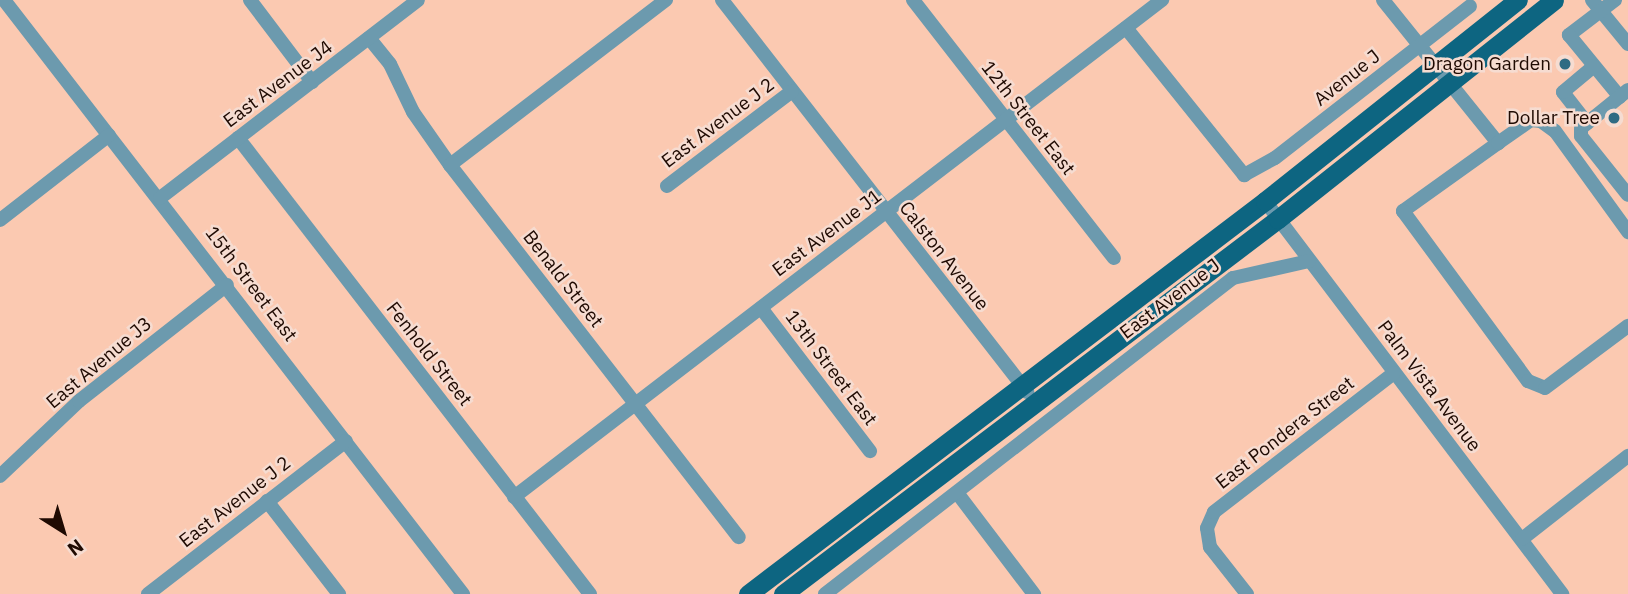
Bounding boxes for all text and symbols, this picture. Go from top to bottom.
street label: East Avenue J4 [219,36,337,132]
street label: Avenue J [1309,45,1385,111]
place label: Dragon Garden [1423,53,1551,75]
street label: 12th Street East [976,56,1080,180]
marker: Dragon Garden [1557,56,1573,72]
street label: East Avenue J 2 [657,73,779,173]
place label: Dollar Tree [1507,107,1600,129]
marker: Dollar Tree [1606,110,1622,126]
street label: East Avenue J1 [768,185,886,281]
street label: Calston Avenue [894,197,994,315]
street label: 15th Street East [200,222,302,346]
street label: Benald Street [518,226,608,332]
street label: East Avenue J [1116,254,1224,344]
street label: Fenhold Street [381,297,477,411]
street label: 13th Street East [780,306,882,430]
street label: East Avenue J3 [42,312,156,414]
street label: Palm Vista Avenue [1372,316,1486,456]
street label: East Pondera Street [1211,372,1359,494]
street label: East Avenue J 2 [175,451,295,553]
north arrow [28,496,98,566]
text: N [63,534,88,561]

